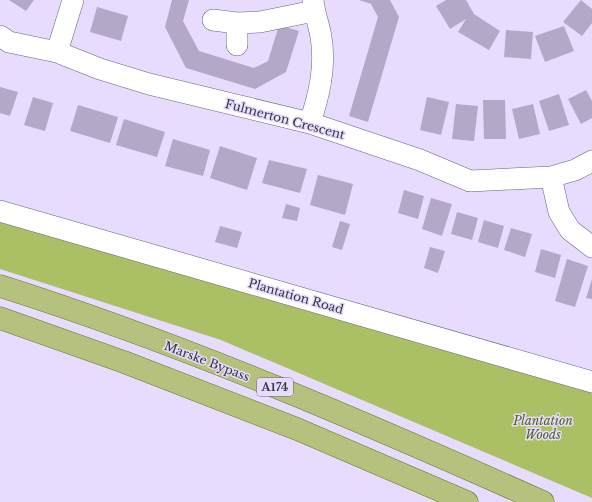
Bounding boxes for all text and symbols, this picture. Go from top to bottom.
street label: Fulmerton Crescent [224,96,347,142]
street label: Plantation Road [247,275,345,317]
street label: Marske Bypass [162,338,252,384]
road number: A174 [257,378,293,396]
park label: Plantation Woods [512,413,573,442]

